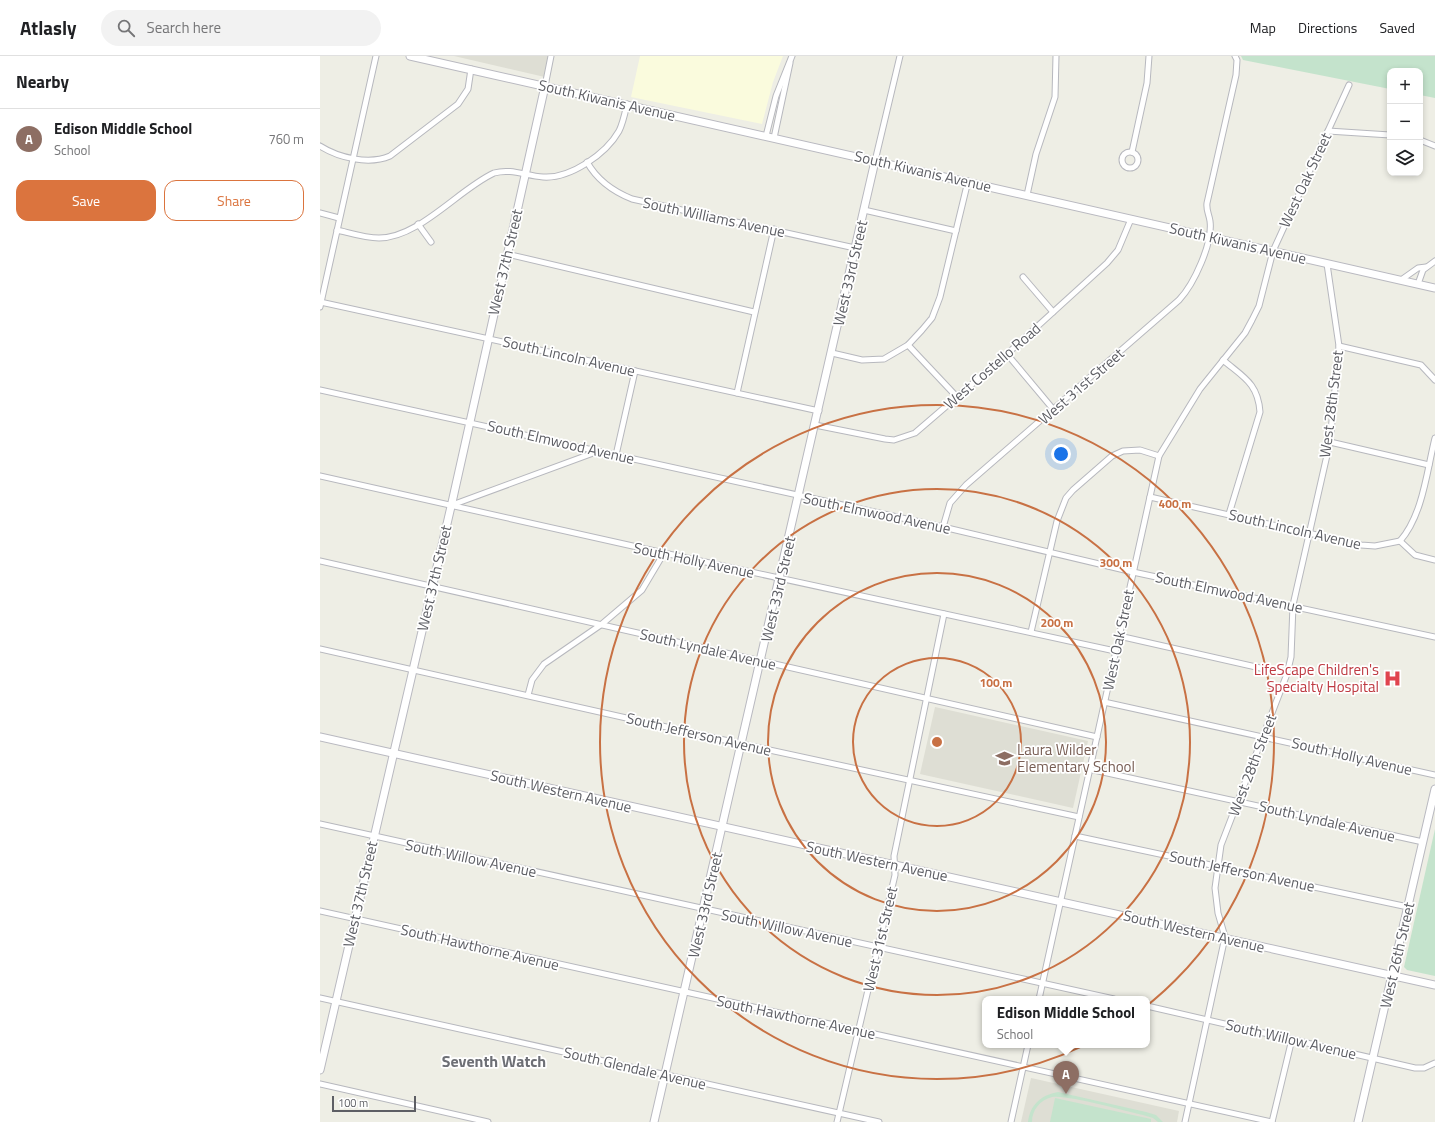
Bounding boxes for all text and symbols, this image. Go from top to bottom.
search box [101,10,381,46]
text: Atlasly [20,13,77,42]
text: Search here [147,16,221,39]
icon: search [115,17,137,39]
text: Map [1250,17,1276,38]
text: Directions [1298,17,1357,38]
text: Saved [1379,17,1415,38]
map controls [1387,68,1423,176]
button: + [1387,68,1423,104]
text: Nearby [16,69,69,95]
street label: South Kiwanis Avenue [536,73,678,127]
button: − [1387,104,1423,140]
text: Edison Middle School [54,117,192,140]
street label: West Oak Street [1273,128,1337,231]
text: A [25,129,33,149]
text: 760 m [268,129,304,149]
text: School [54,140,90,160]
button: layers [1387,140,1423,176]
street label: South Kiwanis Avenue [852,144,994,198]
button: Save [16,180,156,221]
button: Share [164,180,304,221]
street label: South Williams Avenue [641,191,787,243]
street label: West 37th Street [482,206,529,317]
street label: South Kiwanis Avenue [1167,216,1309,270]
street label: West 33rd Street [827,217,873,328]
street label: West Costello Road [938,317,1046,415]
street label: South Lincoln Avenue [501,330,637,382]
street label: West 31st Street [1033,342,1130,430]
street label: West 28th Street [1313,348,1349,459]
street label: South Elmwood Avenue [485,414,637,470]
your location [1051,444,1071,464]
street label: South Elmwood Avenue [801,486,953,540]
text: 400 m [1159,494,1191,513]
street label: South Lincoln Avenue [1227,503,1363,555]
street label: West 37th Street [411,522,458,633]
street label: West 33rd Street [755,533,801,644]
street label: South Holly Avenue [631,536,757,584]
text: 300 m [1100,553,1132,572]
street label: South Elmwood Avenue [1153,565,1305,619]
street label: West Oak Street [1096,587,1140,693]
text: 200 m [1041,613,1073,632]
street label: South Lyndale Avenue [638,622,778,676]
place label: LifeScape Children's Specialty Hospital [1254,658,1379,698]
hospital icon: LifeScape Children's Specialty Hospital [1382,668,1402,688]
text: 100 m [980,673,1012,692]
street label: South Jefferson Avenue [624,706,774,762]
street label: West 28th Street [1222,710,1282,820]
street label: South Holly Avenue [1289,731,1415,781]
centre of rings [930,735,944,749]
place label: Laura Wilder Elementary School [1017,738,1135,778]
school or university icon: Laura Wilder Elementary School [994,748,1014,768]
street label: South Western Avenue [488,764,634,818]
street label: South Lyndale Avenue [1257,794,1397,848]
street label: South Willow Avenue [403,833,539,883]
street label: South Western Avenue [804,835,950,887]
street label: West 37th Street [337,838,384,949]
street label: South Jefferson Avenue [1167,844,1317,898]
street label: West 33rd Street [682,849,728,960]
street label: West 31st Street [857,884,903,994]
street label: West 26th Street [1374,899,1421,1010]
street label: South Willow Avenue [719,903,855,953]
street label: South Western Avenue [1121,904,1267,958]
street label: South Hawthorne Avenue [398,918,562,976]
street label: South Hawthorne Avenue [714,989,878,1045]
popup [982,996,1150,1048]
text: Edison Middle School [997,1001,1135,1024]
street label: South Willow Avenue [1223,1013,1359,1065]
text: School [997,1024,1033,1044]
street label: South Glendale Avenue [561,1040,709,1096]
district label: Seventh Watch [442,1049,546,1073]
pin: A [1053,1061,1079,1094]
scale bar [332,1094,416,1113]
text: 100 m [338,1095,368,1111]

